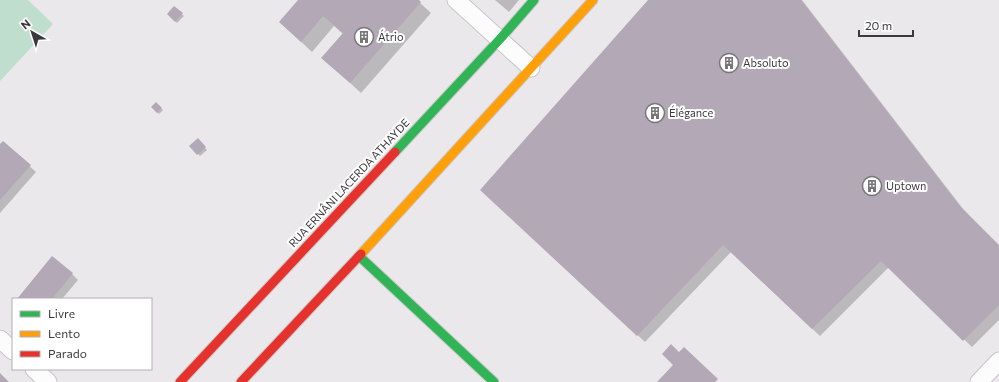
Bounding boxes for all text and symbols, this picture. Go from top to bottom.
north arrow [12,12,52,52]
scale bar [859,12,913,38]
text: N [18,16,33,31]
text: 20 m [865,18,892,32]
building icon: Átrio [353,26,375,48]
place label: Átrio [378,29,404,43]
building icon: Absoluto [718,52,740,74]
place label: Absoluto [743,56,789,69]
building icon: Élégance [644,102,666,124]
place label: Élégance [669,105,714,119]
street label: RUA ERNÂNI LACERDA ATHAYDE [285,115,412,249]
building icon: Uptown [861,175,883,197]
place label: Uptown [886,179,926,192]
legend [12,298,152,370]
text: Livre [48,306,75,320]
text: Lento [48,326,80,340]
text: Parado [48,346,87,360]

